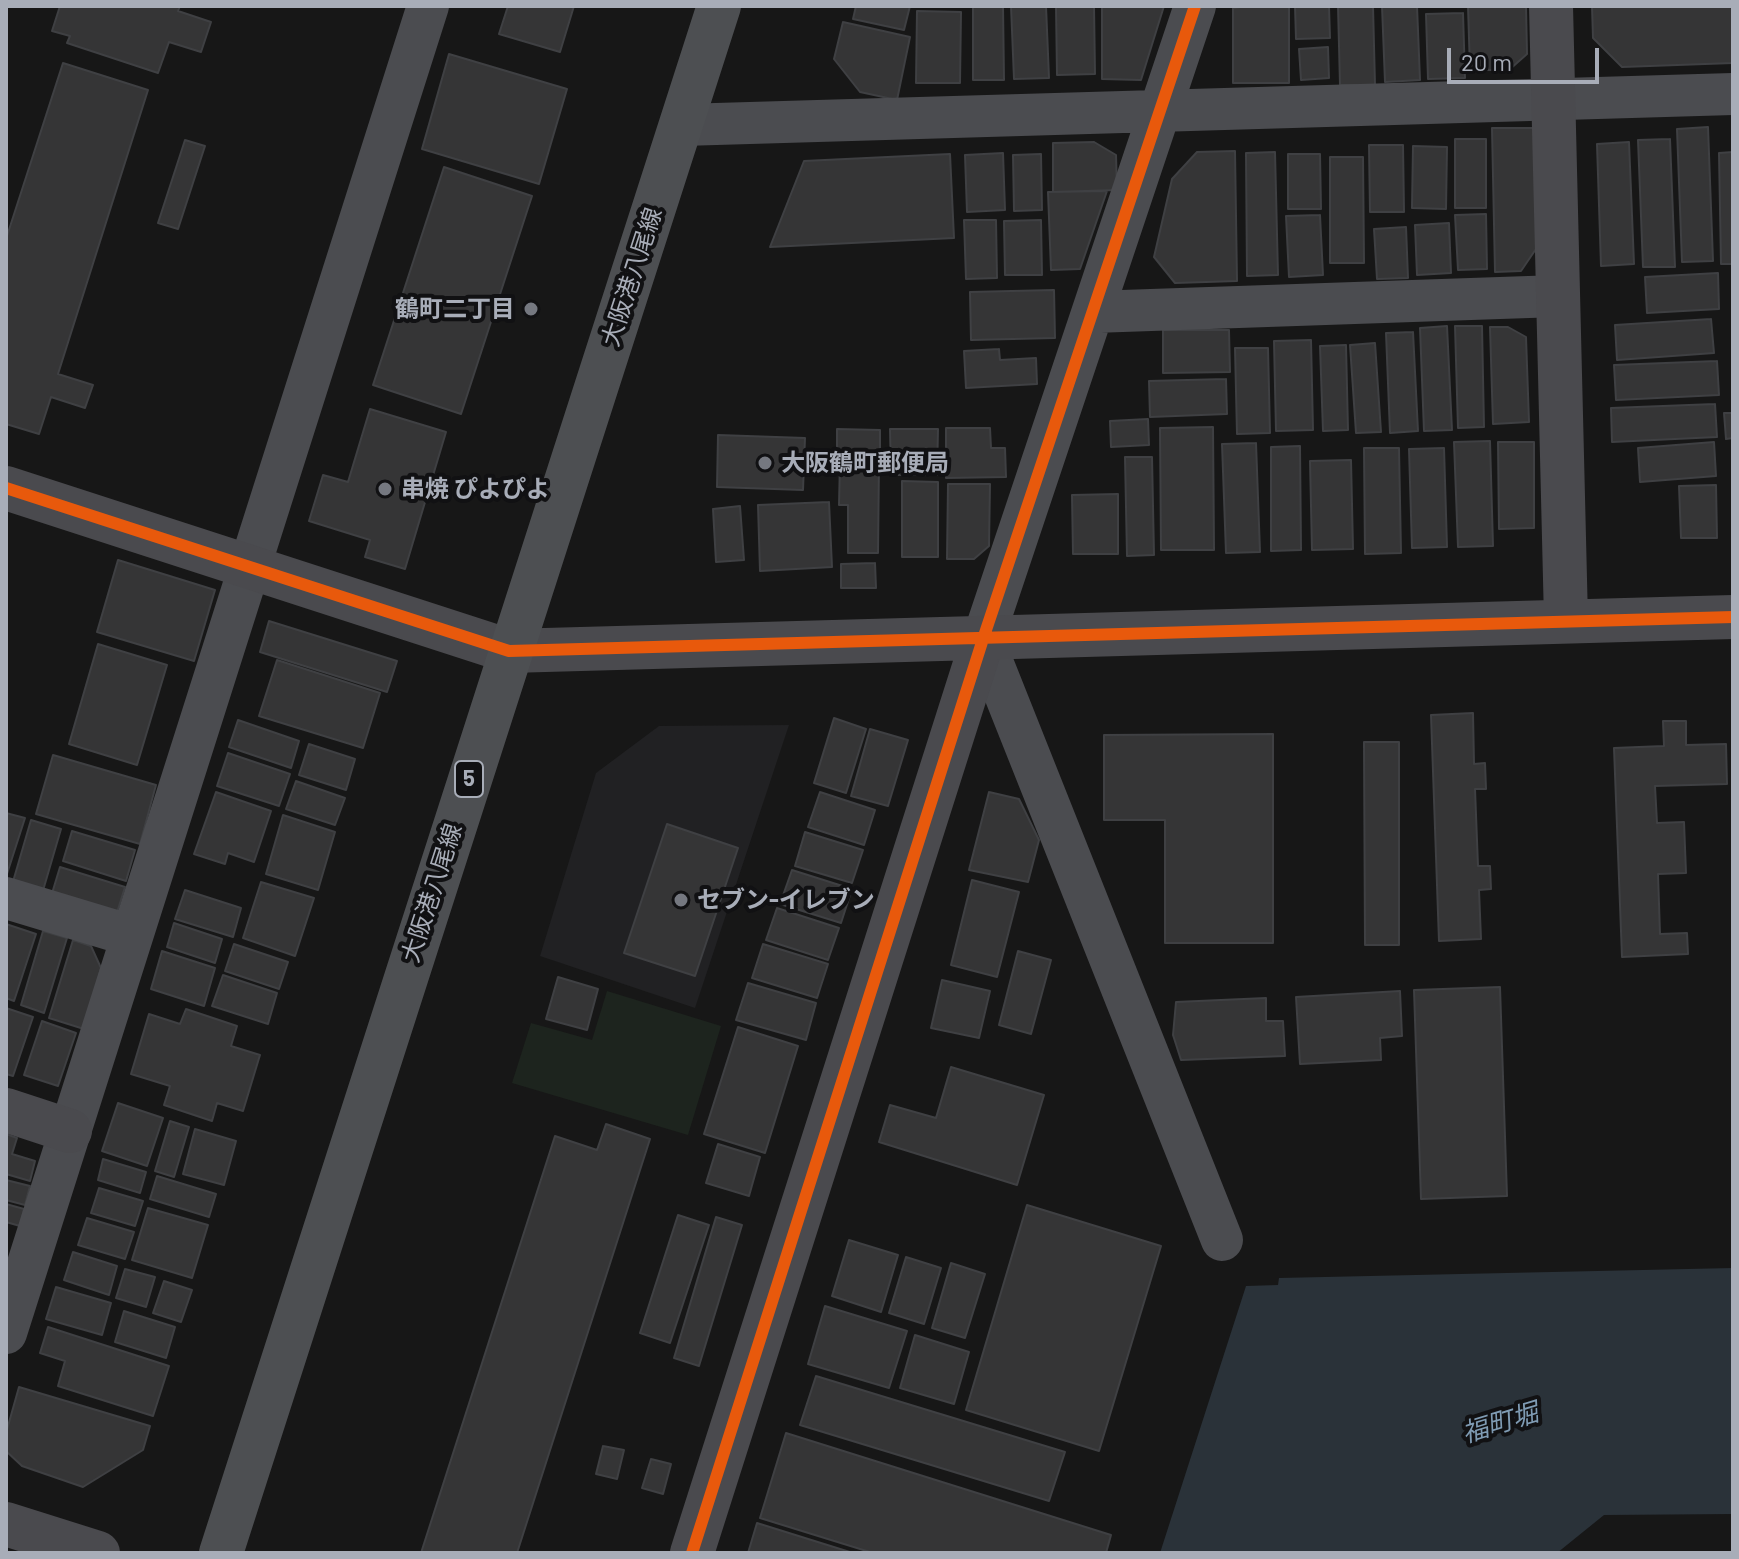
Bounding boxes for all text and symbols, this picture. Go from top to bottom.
scale bar [1451,32,1603,82]
text: 20 m [1461,47,1512,76]
street label: 大阪港八尾線 [596,204,668,350]
place label: 鶴町二丁目 [395,295,515,323]
marker: 鶴町二丁目 [522,300,540,318]
place label: 大阪鶴町郵便局 [781,449,949,477]
marker: 大阪鶴町郵便局 [756,454,774,472]
place label: 串焼 ぴよぴよ [401,475,550,503]
marker: 串焼 ぴよぴよ [376,480,394,498]
road number: 5 [455,761,483,797]
street label: 大阪港八尾線 [396,820,468,966]
place label: セブン-イレブン [697,886,875,914]
marker: セブン-イレブン [672,891,690,909]
water label: 福町堀 [1458,1397,1542,1449]

